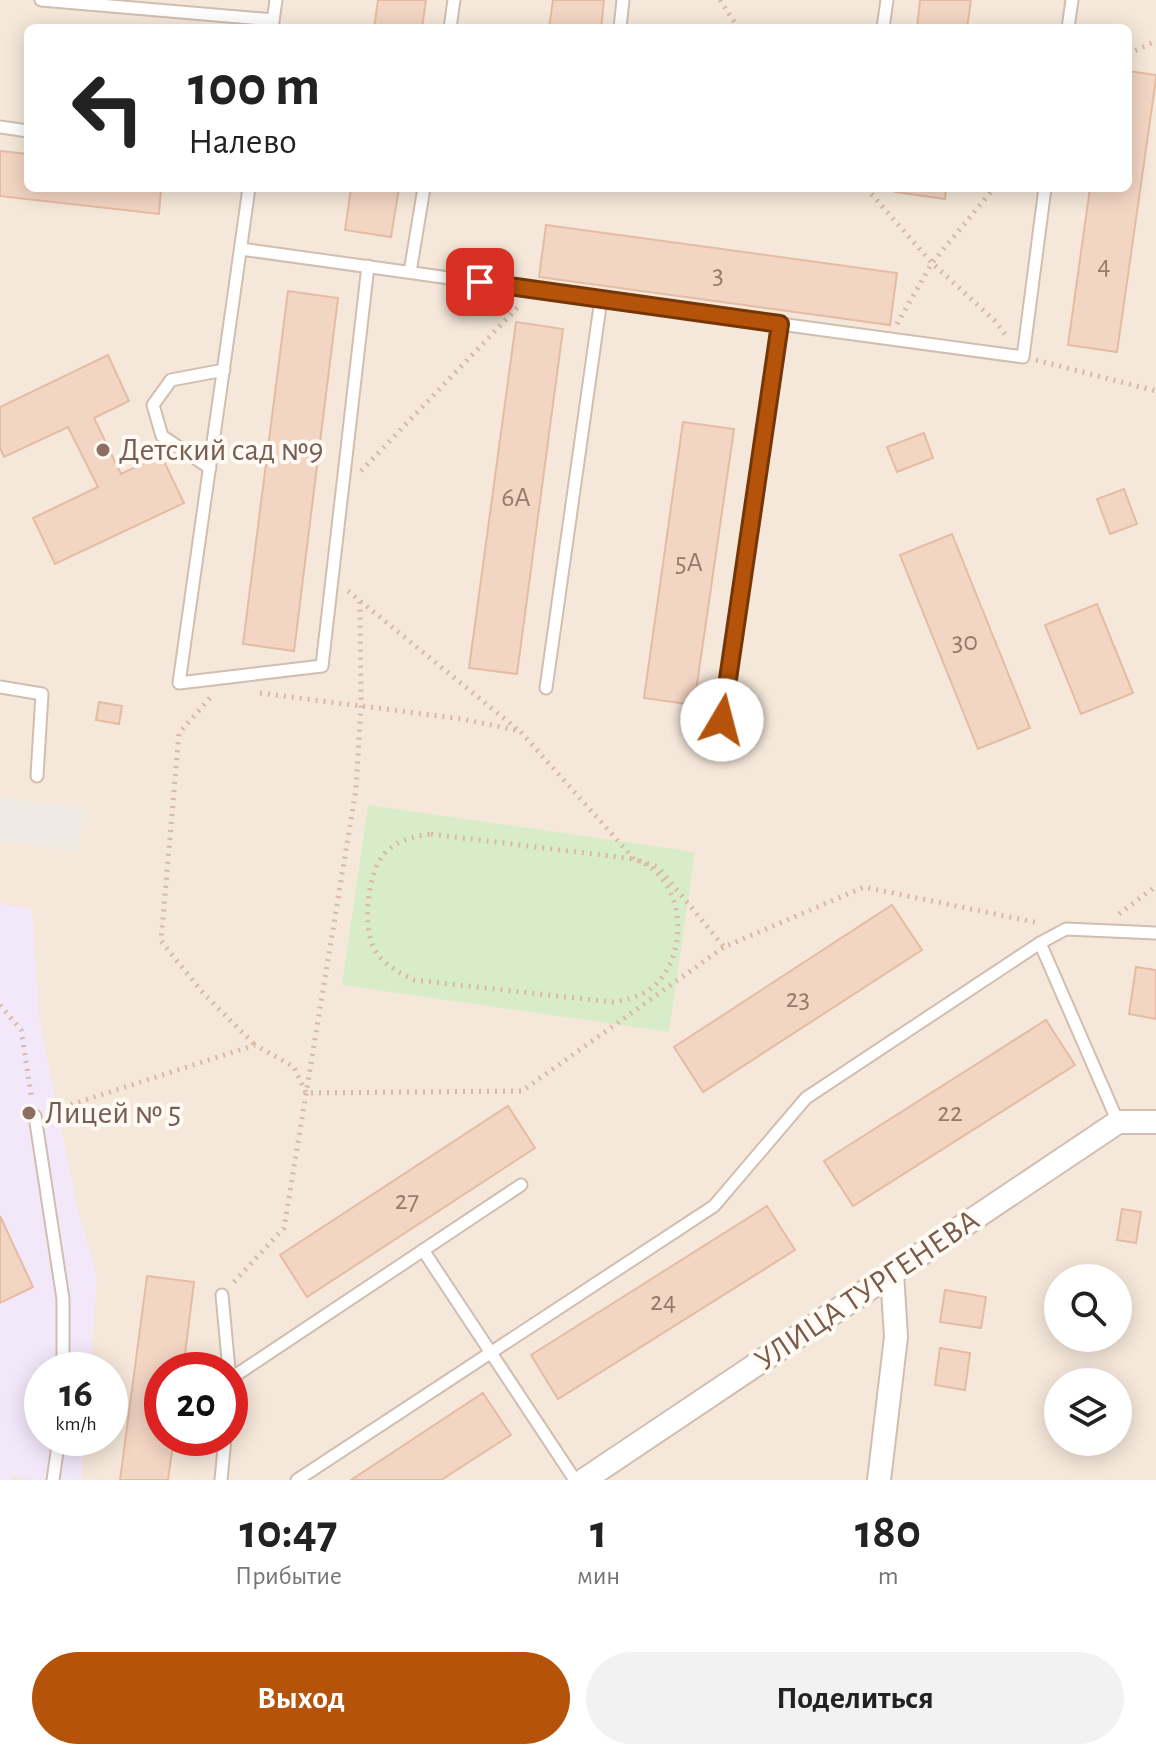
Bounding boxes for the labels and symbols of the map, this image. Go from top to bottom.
pin [446,248,514,316]
house number: 4 [1097,252,1111,280]
house number: 3 [712,261,724,289]
place label: Детский сад №9 [119,434,324,466]
marker: Детский сад №9 [94,441,112,459]
house number: 6А [501,484,531,512]
house number: 5А [675,549,703,577]
house number: 30 [952,628,978,656]
position arrow [680,678,764,762]
house number: 23 [786,985,810,1013]
place label: Лицей № 5 [45,1097,181,1129]
house number: 22 [937,1099,963,1127]
marker: Лицей № 5 [20,1104,38,1122]
house number: 27 [395,1187,419,1215]
street label: УЛИЦА ТУРГЕНЕВА [749,1203,985,1377]
house number: 24 [650,1288,676,1316]
speed limit sign: 20 [144,1352,248,1456]

